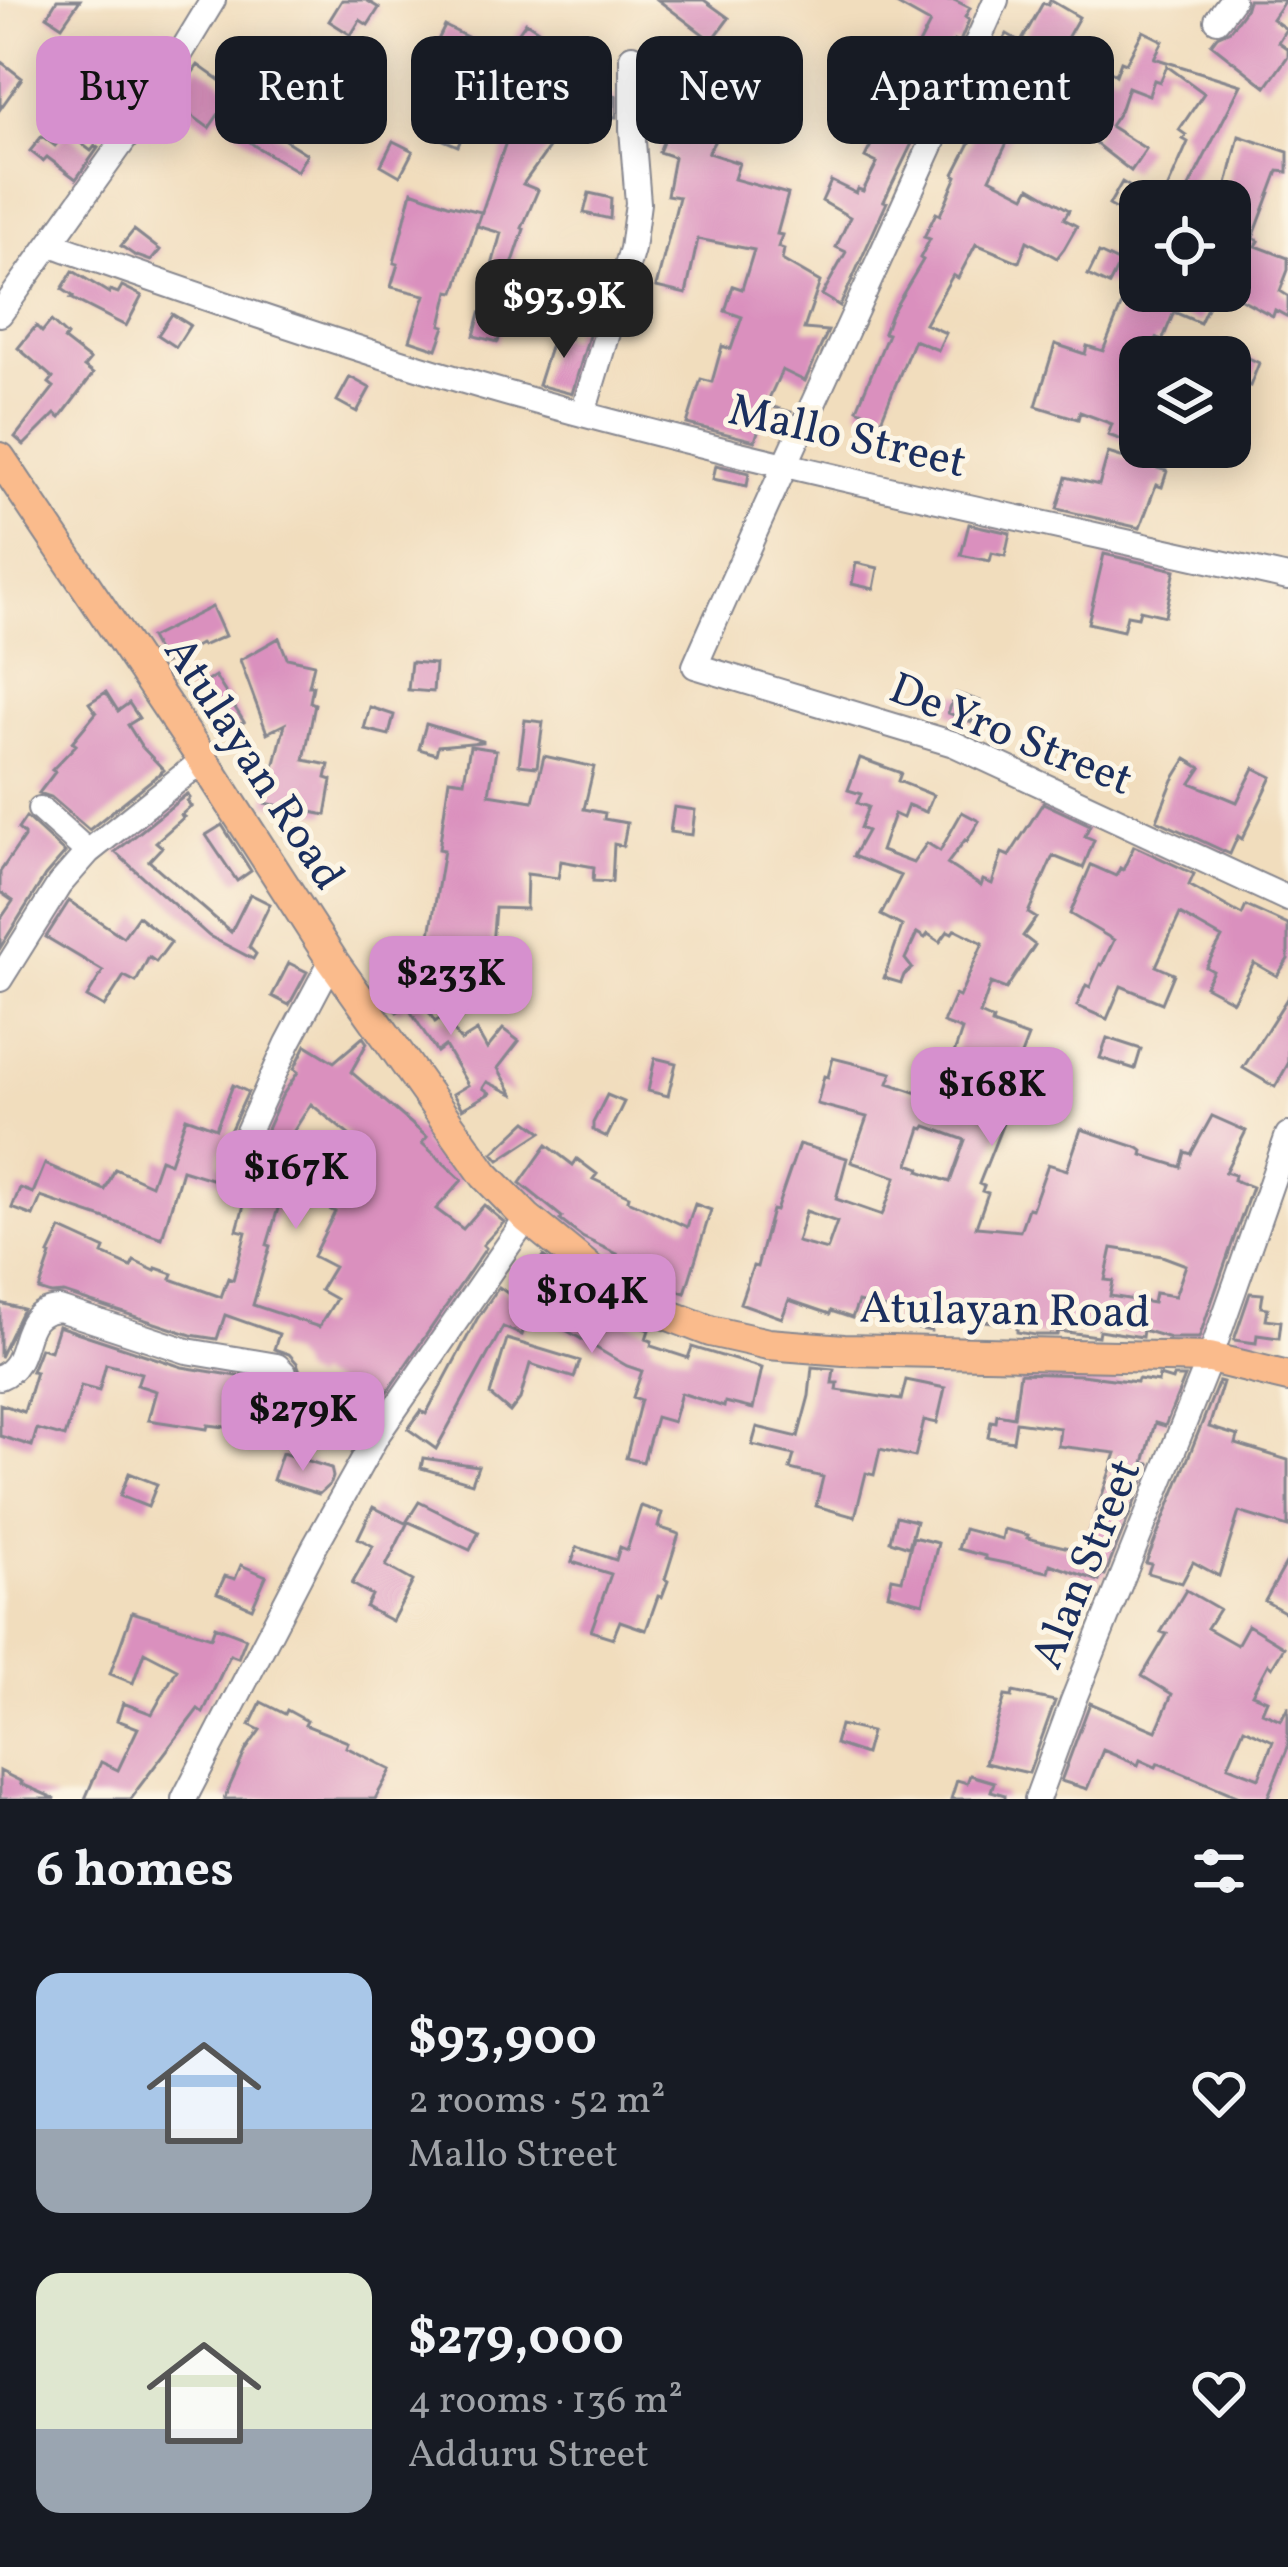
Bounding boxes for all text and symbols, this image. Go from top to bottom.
chip: Buy [36,36,191,144]
chip: Rent [215,36,387,144]
chip: Filters [411,36,612,144]
chip: New [636,36,803,144]
chip: Apartment [827,36,1114,144]
map controls [1119,180,1251,468]
button: locate [1119,180,1251,312]
pin: $93.9K [466,259,662,361]
text: $93.9K [502,271,626,325]
button: layers [1119,336,1251,468]
street label: Mallo Street [722,380,972,496]
street label: Atulayan Road [147,625,358,904]
street label: De Yro Street [879,659,1141,814]
pin: $233K [367,936,535,1038]
text: $233K [396,948,506,1002]
pin: $168K [908,1047,1076,1149]
text: $168K [938,1059,1046,1113]
pin: $167K [212,1130,380,1232]
text: $167K [243,1142,349,1196]
pin: $104K [508,1254,676,1356]
text: $104K [536,1266,648,1320]
street label: Atulayan Road [859,1278,1151,1347]
pin: $279K [219,1372,387,1474]
text: $279K [248,1384,358,1438]
street label: Alan Street [1018,1450,1159,1679]
text: 6 homes [36,1836,234,1907]
icon: filters [1186,1838,1252,1904]
text: $93,900 [408,2004,597,2075]
icon: home [132,2021,276,2165]
icon: heart [1186,2060,1252,2126]
text: 2 rooms · 52 m² [408,2075,665,2129]
text: Mallo Street [408,2129,618,2183]
text: $279,000 [408,2304,624,2375]
icon: home [132,2321,276,2465]
icon: heart [1186,2360,1252,2426]
text: 4 rooms · 136 m² [408,2375,683,2429]
text: Adduru Street [408,2429,649,2483]

